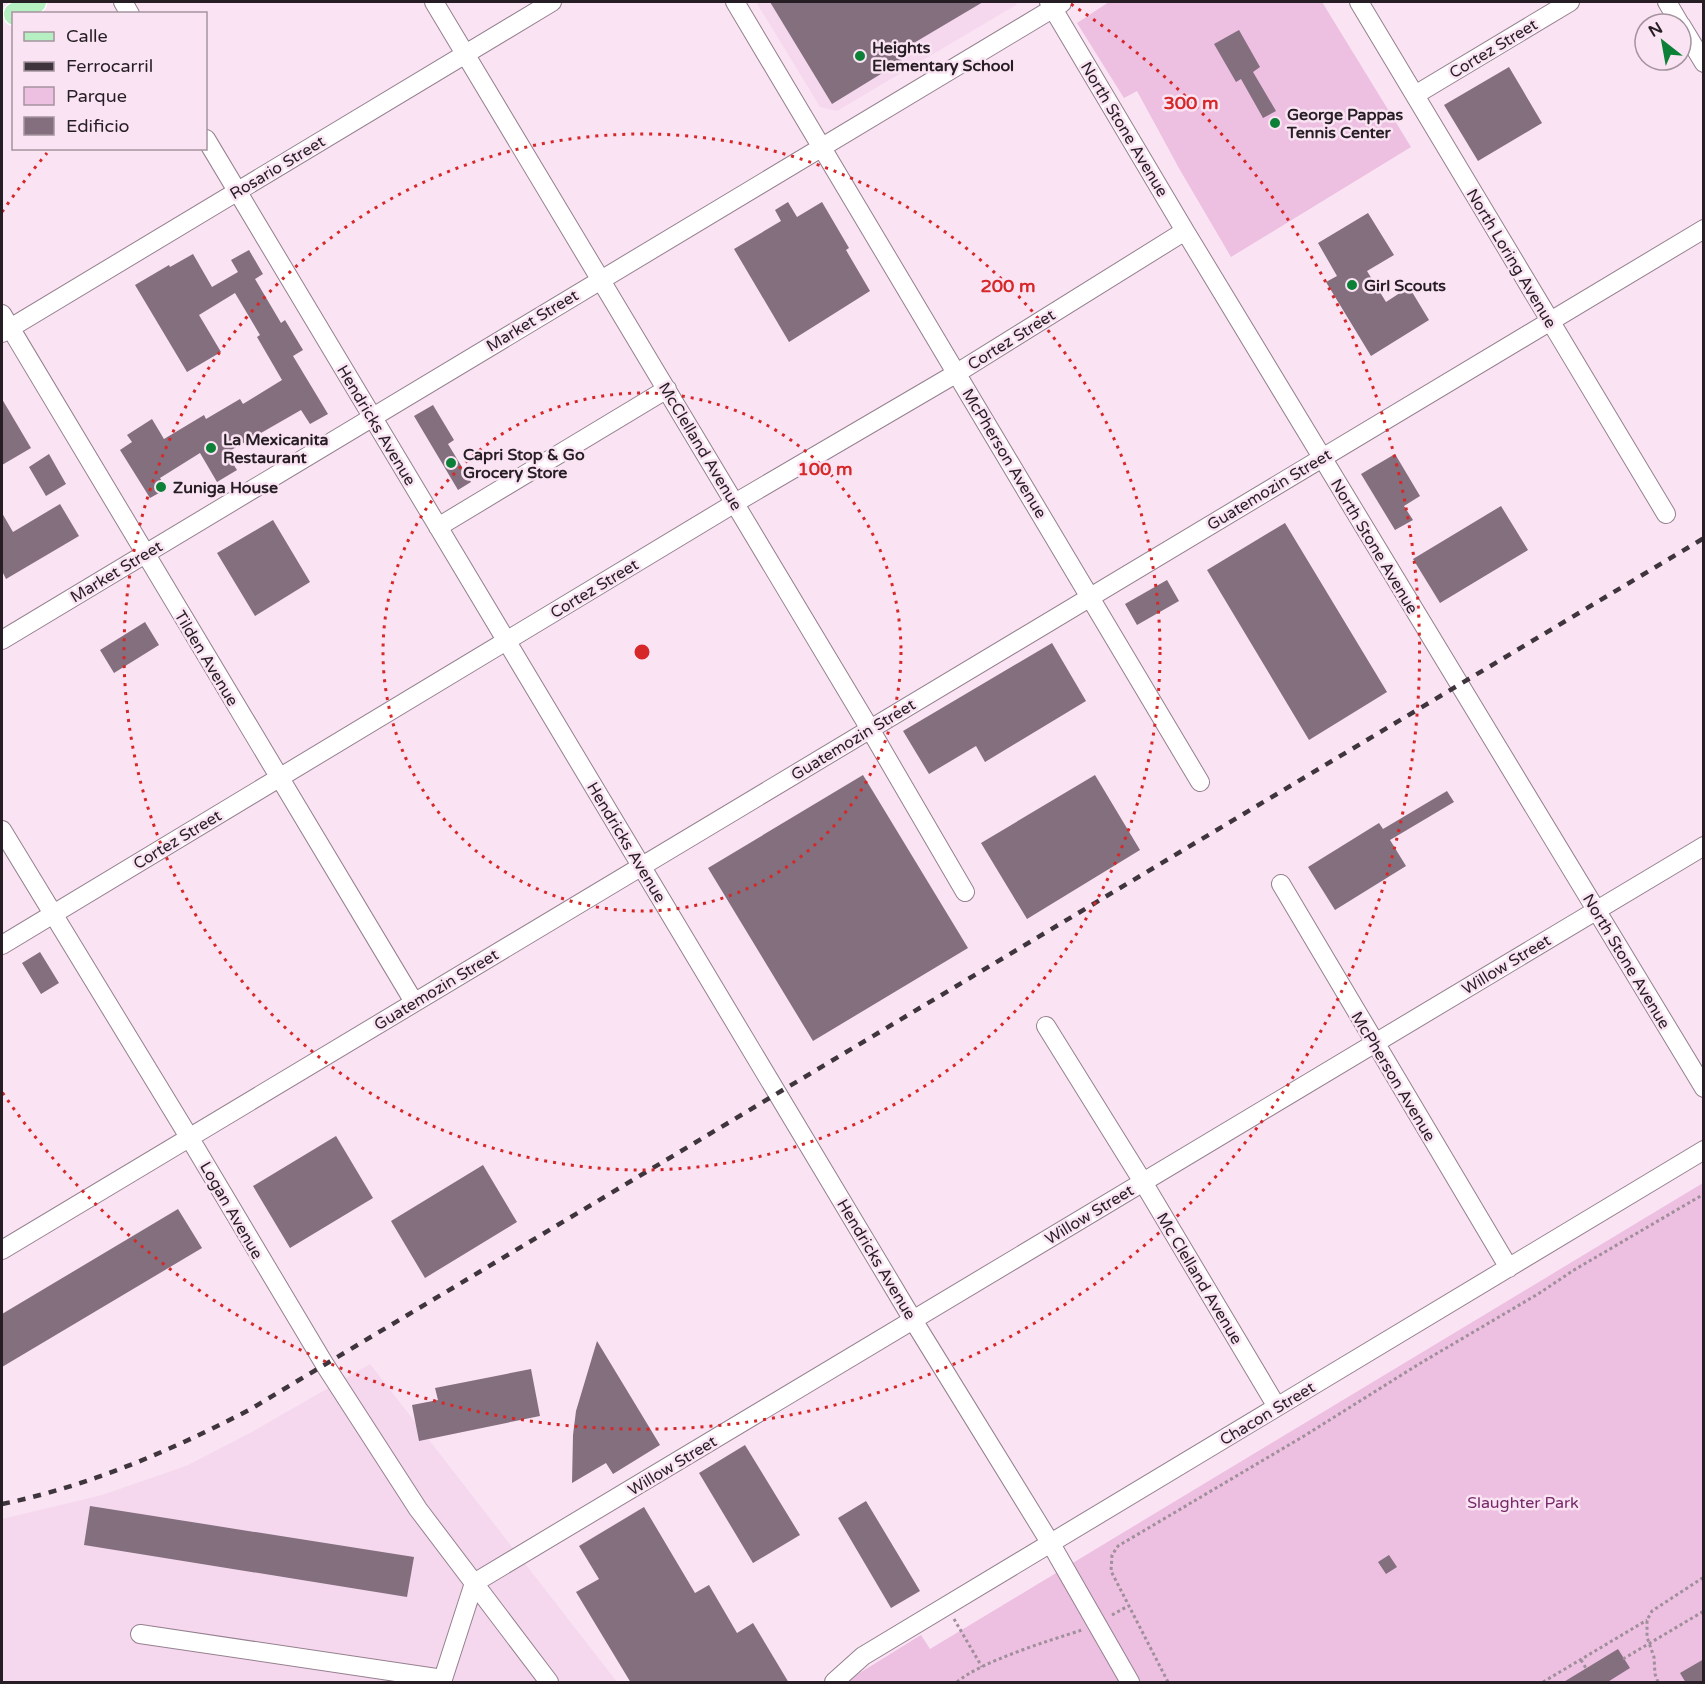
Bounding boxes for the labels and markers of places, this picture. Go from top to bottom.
place label: Heights Elementary School [872,38,1014,76]
marker: Heights Elementary School [853,49,867,63]
place label: George Pappas Tennis Center [1286,105,1404,143]
marker: George Pappas Tennis Center [1268,116,1282,130]
place label: Girl Scouts [1364,276,1446,296]
marker: Girl Scouts [1345,278,1359,292]
place label: La Mexicanita Restaurant [223,430,329,468]
marker: La Mexicanita Restaurant [204,441,218,455]
place label: Capri Stop & Go Grocery Store [463,445,585,483]
marker: Capri Stop & Go Grocery Store [444,456,458,470]
place label: Zuniga House [173,478,278,498]
marker: Zuniga House [154,480,168,494]
centre of rings [632,642,652,662]

